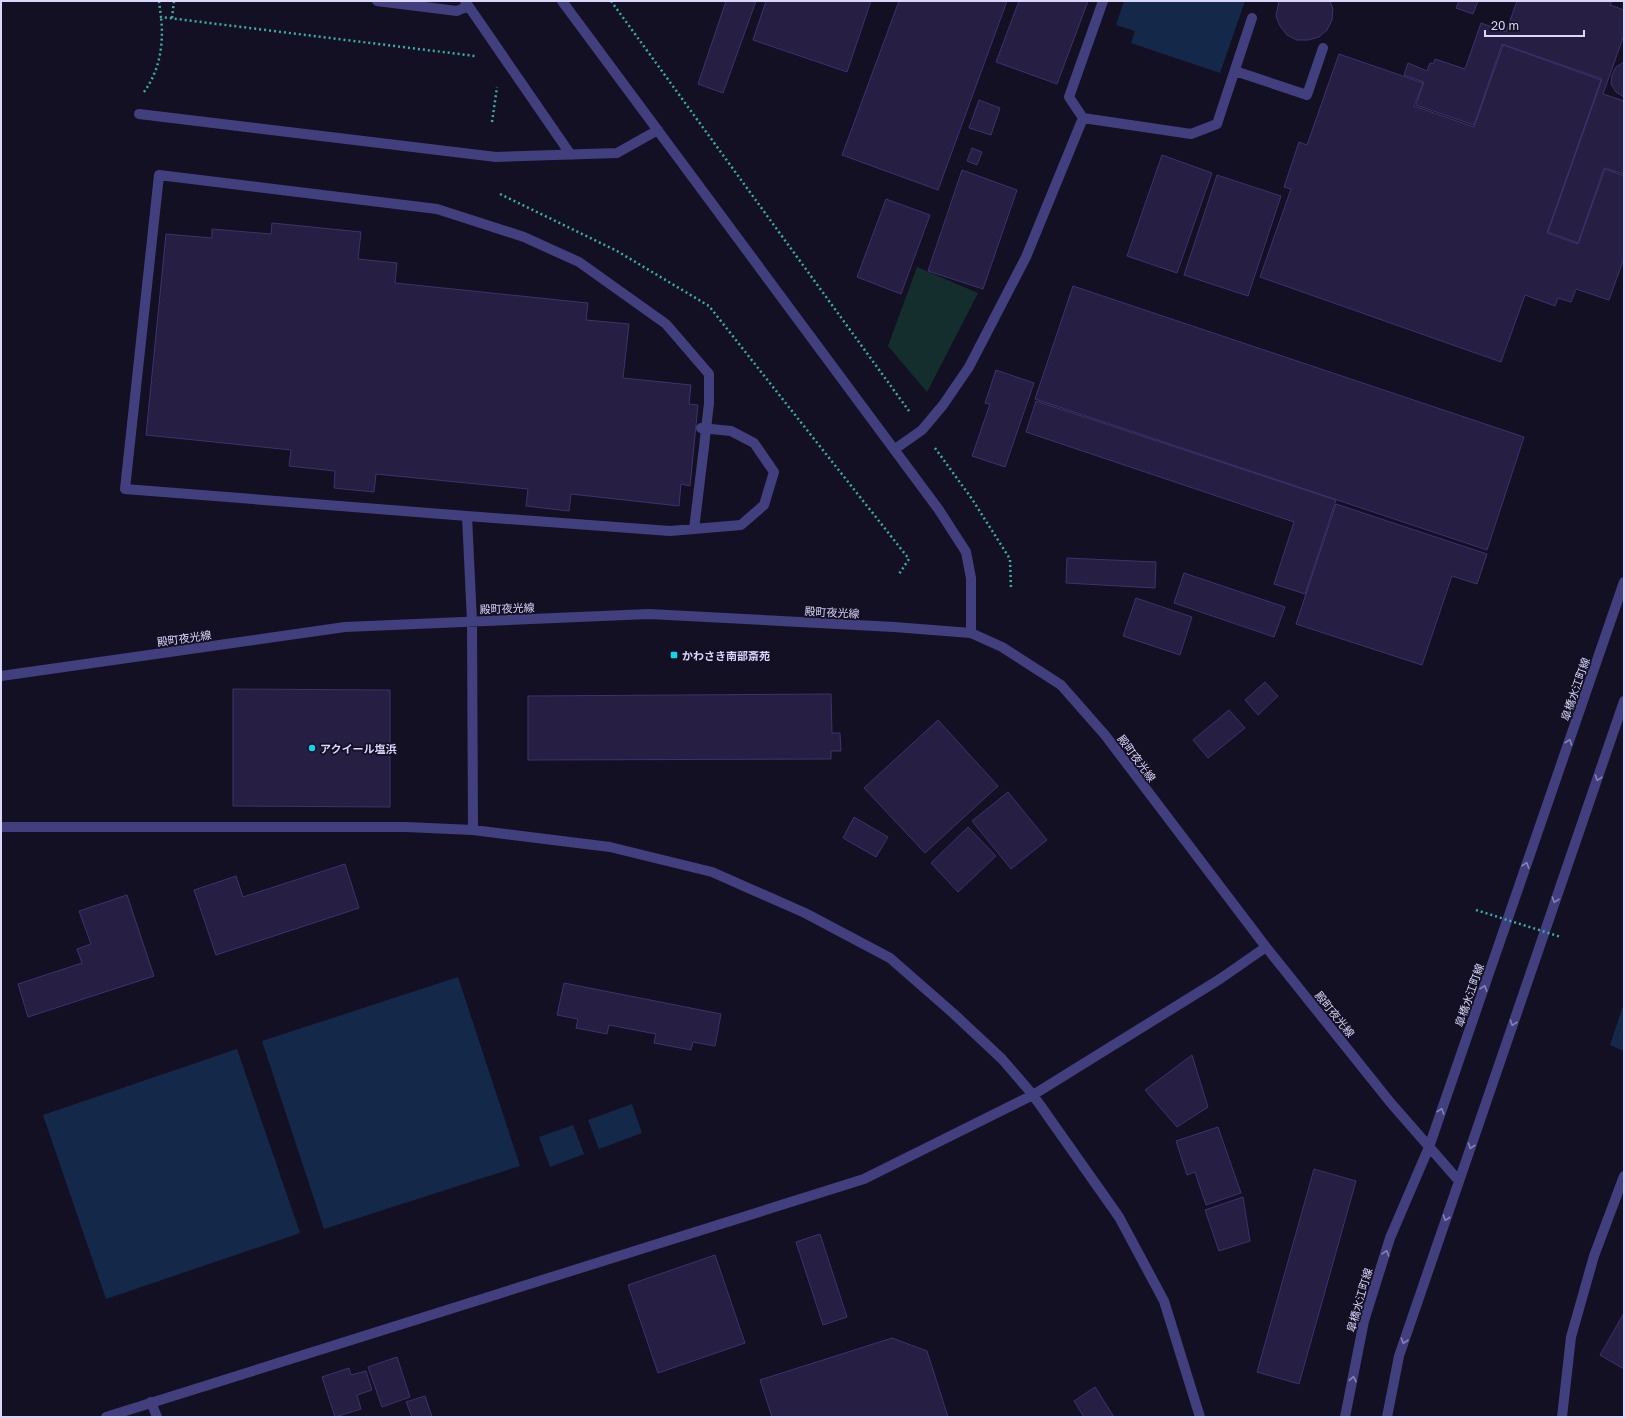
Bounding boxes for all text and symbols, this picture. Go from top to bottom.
scale bar [1485,12,1584,38]
text: 20 m [1491,18,1519,33]
street label: 殿町夜光線 [479,601,535,615]
street label: 殿町夜光線 [804,604,860,620]
street label: 殿町夜光線 [156,628,212,648]
place label: かわさき南部斎苑 [682,649,770,662]
marker: かわさき南部斎苑 [669,650,679,660]
street label: 皐橋水江町線 [1558,656,1592,722]
street label: 殿町夜光線 [1115,732,1159,784]
one-way arrow [1564,739,1573,746]
place label: アクイール塩浜 [320,742,396,755]
marker: アクイール塩浜 [307,743,317,753]
one-way arrow [1594,774,1602,781]
one-way arrow [1522,861,1530,868]
one-way arrow [1552,897,1560,904]
street label: 皐橋水江町線 [1452,962,1486,1028]
one-way arrow [1479,984,1488,991]
street label: 殿町夜光線 [1313,989,1357,1039]
one-way arrow [1509,1020,1518,1027]
one-way arrow [1437,1107,1445,1114]
one-way arrow [1467,1143,1475,1150]
one-way arrow [1442,1214,1451,1221]
one-way arrow [1381,1250,1390,1257]
street label: 皐橋水江町線 [1344,1266,1374,1334]
one-way arrow [1401,1337,1409,1344]
one-way arrow [1348,1376,1356,1382]

